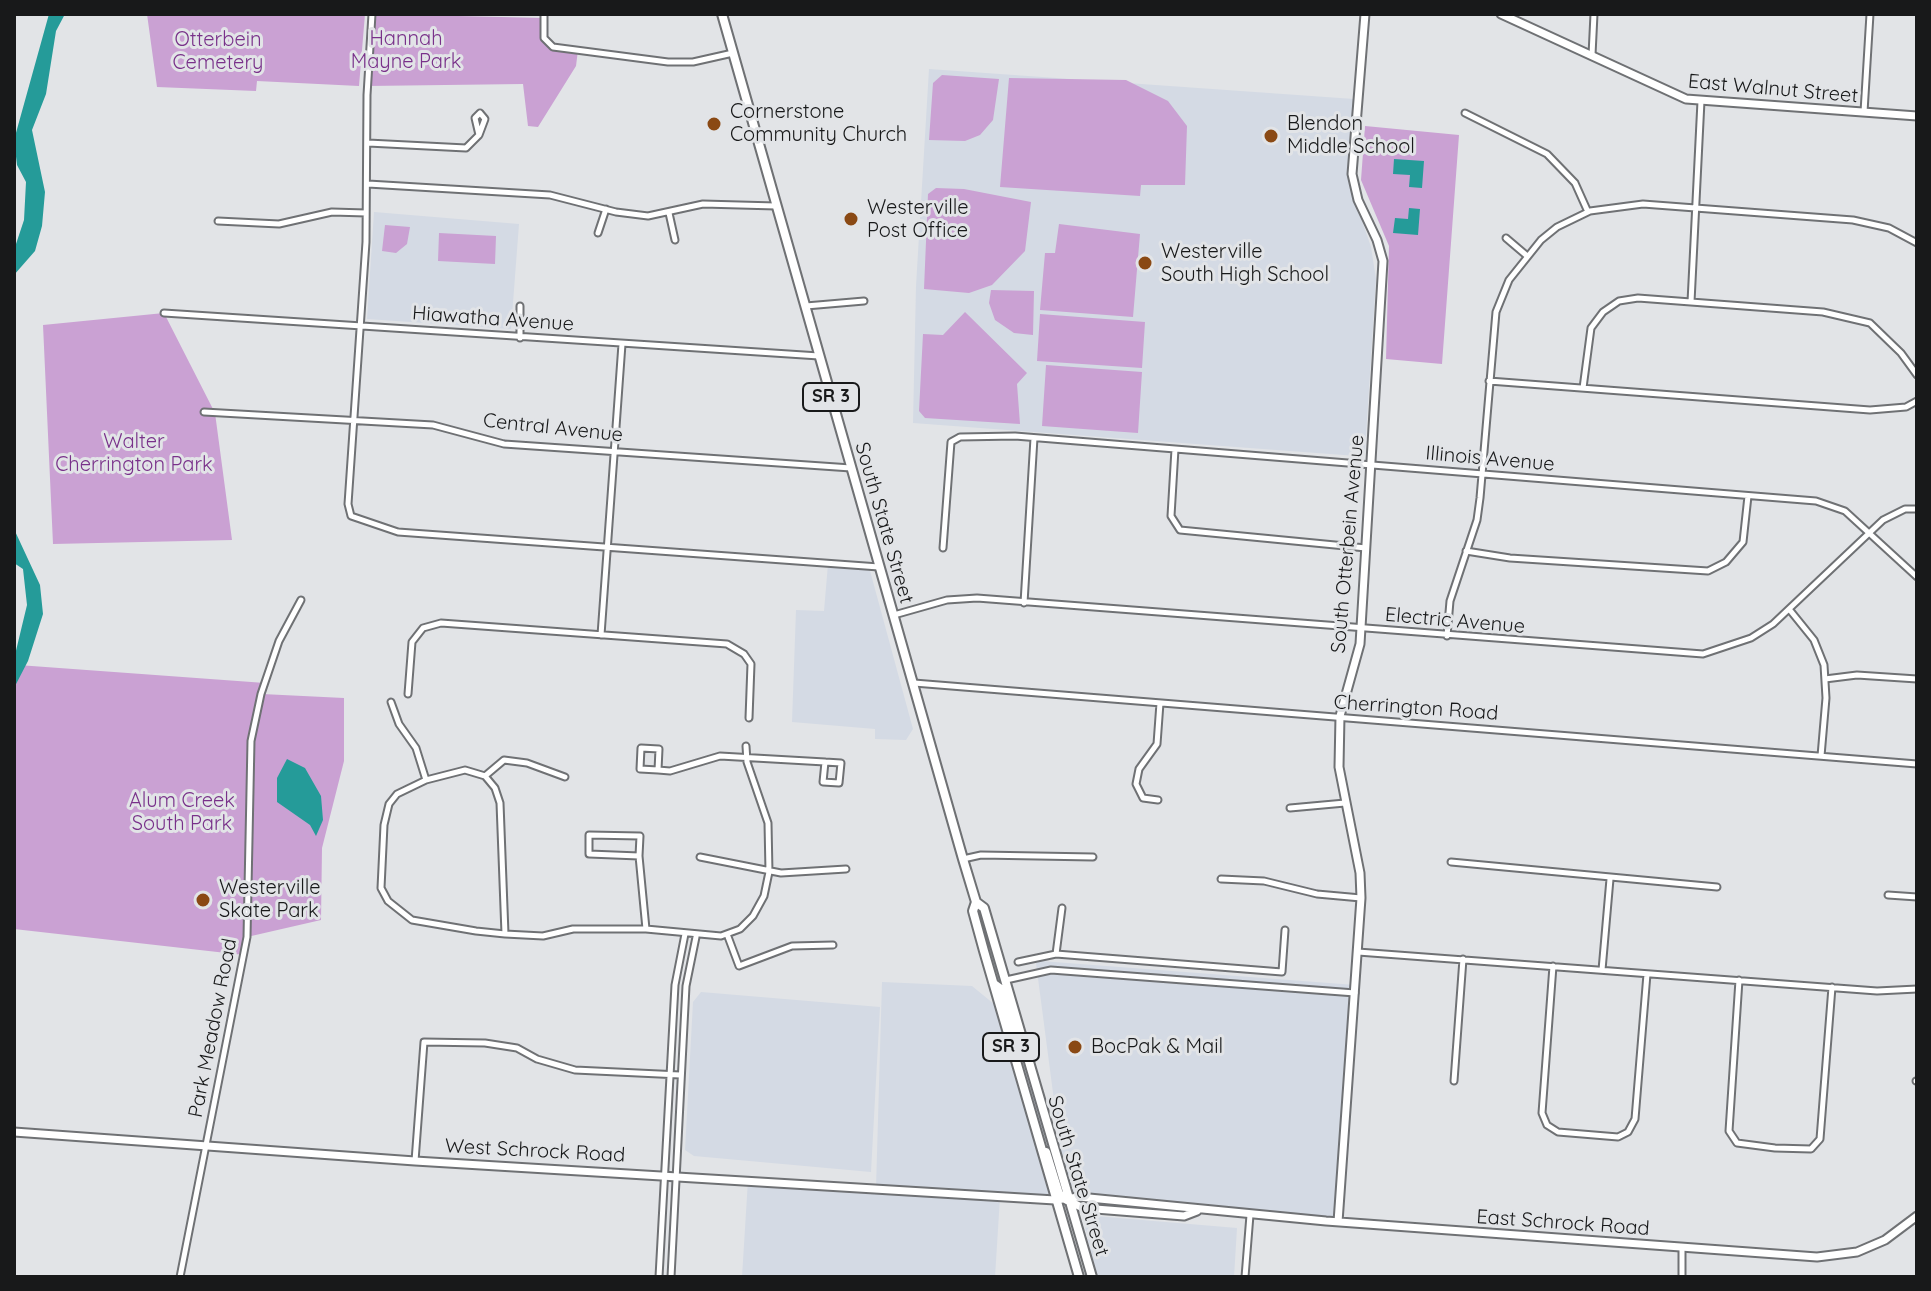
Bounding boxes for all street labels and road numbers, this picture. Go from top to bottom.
street label: East Walnut Street [1687,70,1859,108]
street label: Hiawatha Avenue [411,301,575,337]
road number: SR 3 [803,383,859,411]
street label: Central Avenue [482,409,624,447]
street label: South Otterbein Avenue [1326,434,1370,654]
street label: South State Street [850,440,918,606]
street label: Illinois Avenue [1424,441,1556,477]
street label: Electric Avenue [1384,603,1526,639]
street label: Cherrington Road [1333,690,1499,726]
street label: Park Meadow Road [184,936,242,1120]
road number: SR 3 [983,1033,1039,1061]
street label: South State Street [1042,1093,1114,1259]
street label: West Schrock Road [444,1134,626,1168]
street label: East Schrock Road [1476,1205,1650,1241]

